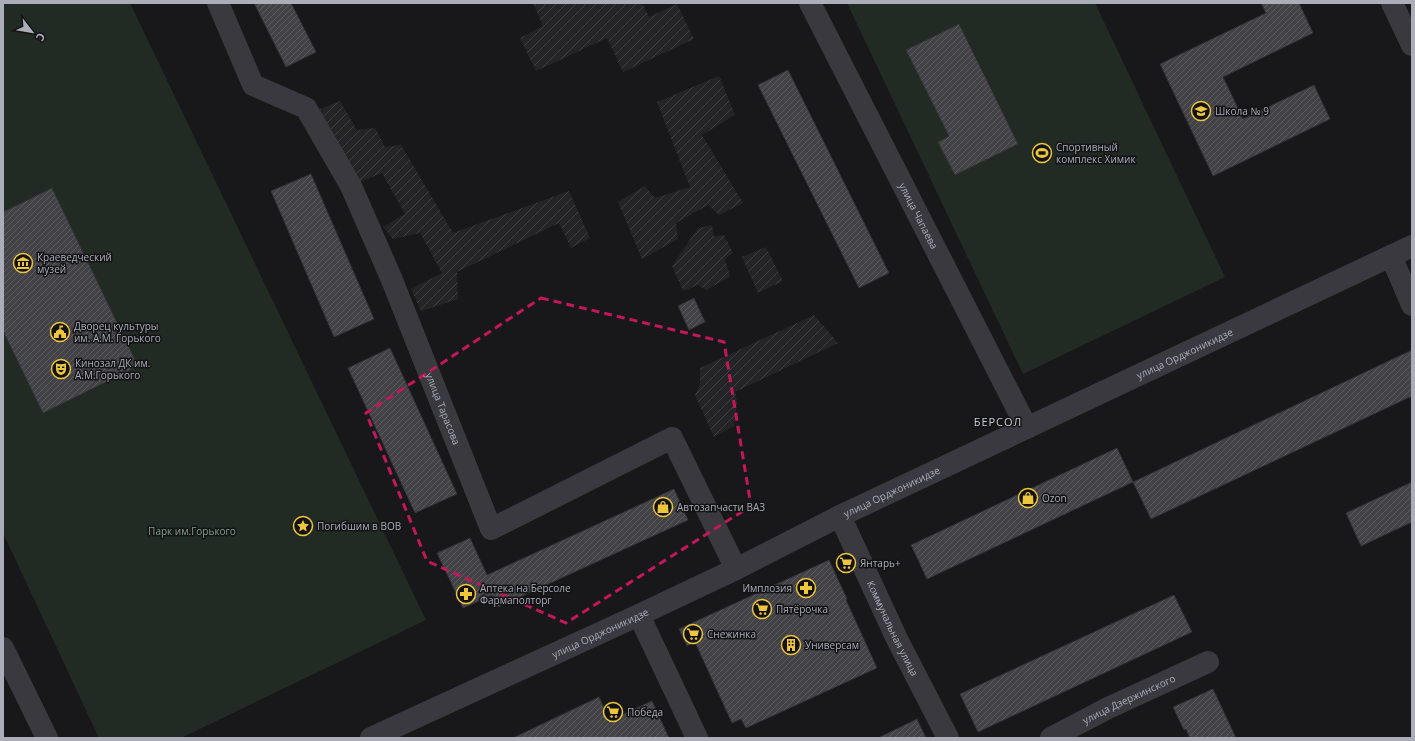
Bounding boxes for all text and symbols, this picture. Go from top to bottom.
north arrow [12,12,52,52]
text: С [33,31,49,44]
school or university icon: Школа № 9 [1190,100,1212,122]
place label: Школа № 9 [1215,104,1269,118]
place label: Спортивный комплекс Химик [1056,140,1136,166]
sports icon: Спортивный комплекс Химик [1031,142,1053,164]
street label: улица Чапаева [896,180,941,251]
place label: Краеведческий музей [37,250,112,276]
museum icon: Краеведческий музей [12,252,34,274]
place label: Дворец культуры им. А.М. Горького [74,319,161,345]
public building icon: Дворец культуры им. А.М. Горького [49,321,71,343]
street label: улица Орджоникидзе [1134,324,1235,382]
place label: Кинозал ДК им. А.М.Горького [75,356,150,382]
theatre icon: Кинозал ДК им. А.М.Горького [50,358,72,380]
street label: улица Тарасова [423,371,464,447]
district label: БЕРСОЛ [974,414,1022,429]
street label: улица Орджоникидзе [841,463,942,520]
shop icon: Ozon [1017,487,1039,509]
place label: Ozon [1042,491,1067,505]
shop icon: Автозапчасти ВАЗ [652,496,674,518]
place label: Автозапчасти ВАЗ [677,500,765,514]
place icon: Погибшим в ВОВ [292,515,314,537]
place label: Погибшим в ВОВ [317,519,401,533]
park label: Парк им.Горького [148,524,236,538]
supermarket icon: Янтарь+ [835,552,857,574]
place label: Янтарь+ [860,556,901,570]
pharmacy icon: Имплозия [795,577,817,599]
street label: Коммунальная улица [864,578,922,678]
place label: Аптека на Берсоле Фармаполторг [480,581,571,607]
place label: Имплозия [742,581,792,595]
pharmacy icon: Аптека на Берсоле Фармаполторг [455,583,477,605]
supermarket icon: Пятёрочка [751,598,773,620]
place label: Пятёрочка [776,602,828,616]
street label: улица Орджоникидзе [549,604,651,661]
supermarket icon: Снежинка [682,623,704,645]
place label: Снежинка [707,627,756,641]
building icon: Универсам [780,634,802,656]
place label: Универсам [805,638,859,652]
street label: улица Дзержинского [1080,671,1177,727]
supermarket icon: Победа [602,701,624,723]
place label: Победа [627,705,663,719]

